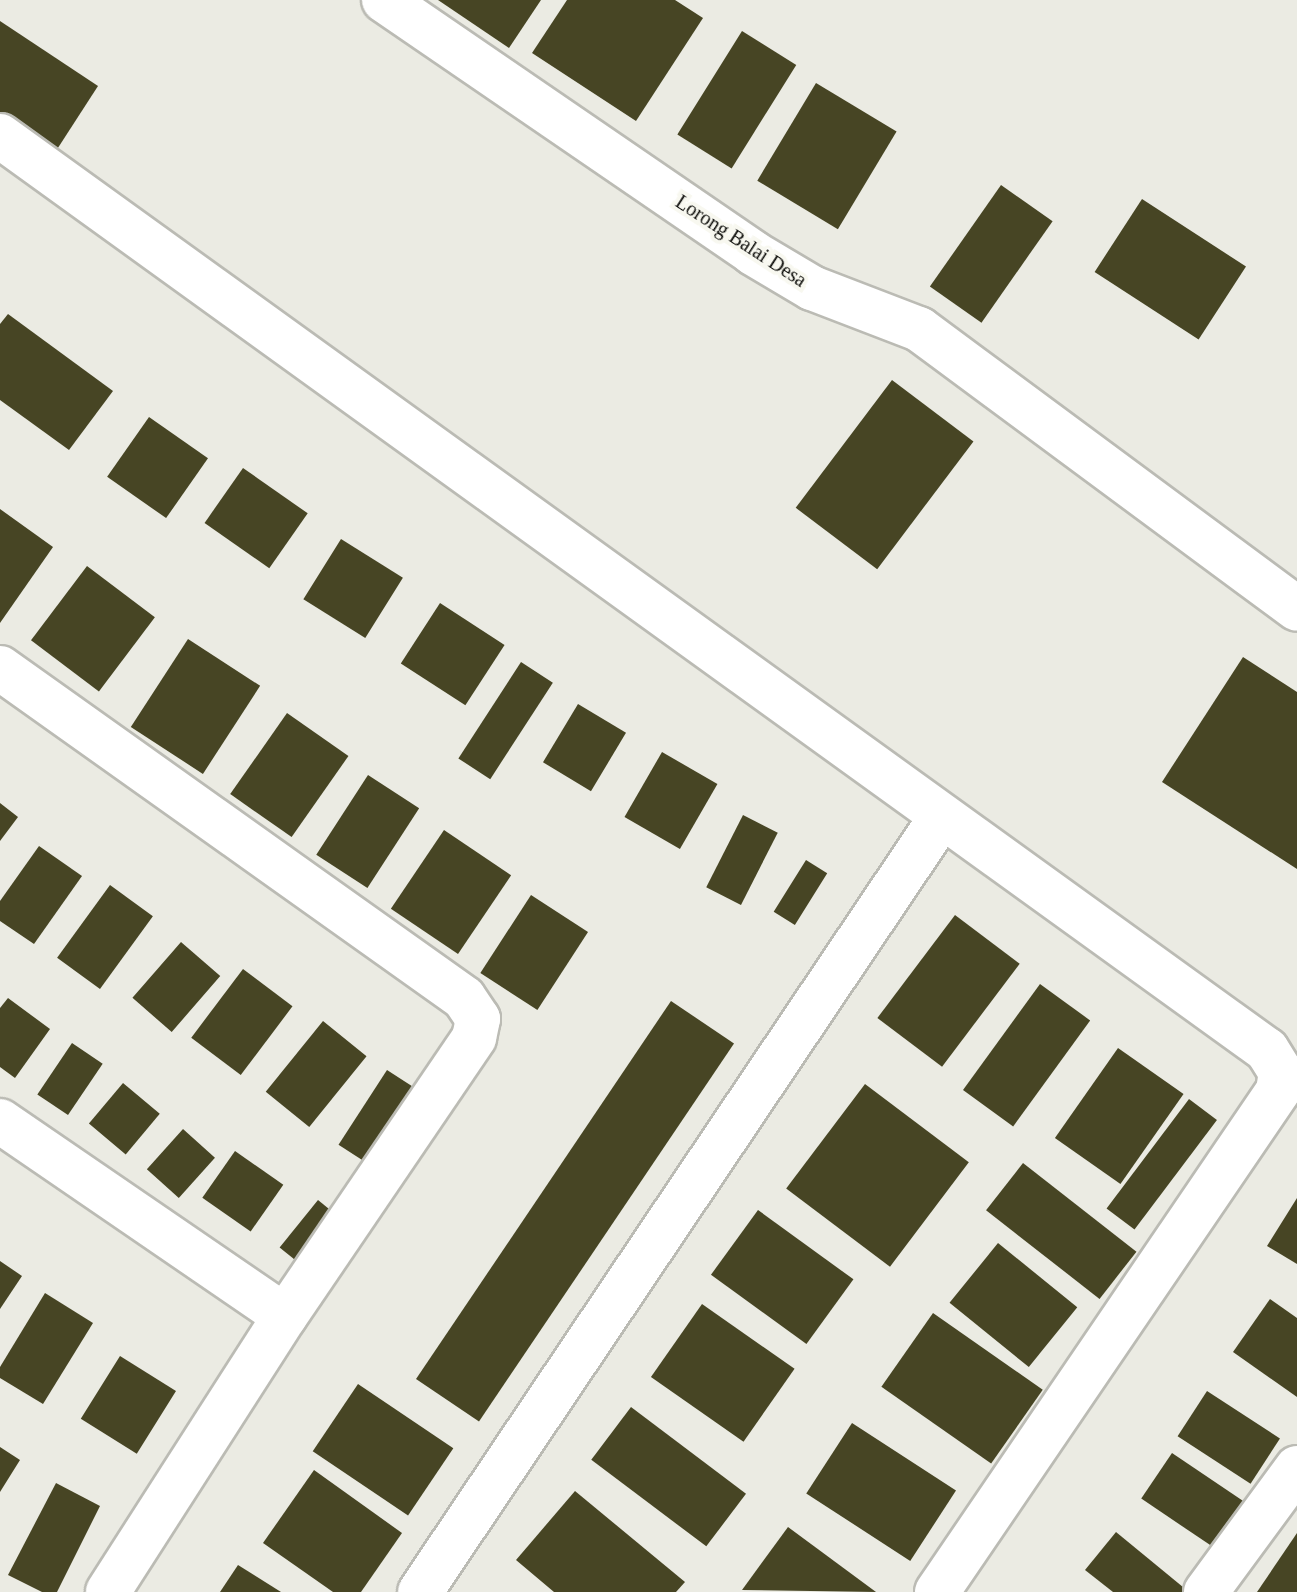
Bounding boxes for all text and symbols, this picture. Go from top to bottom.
street label: Lorong Balai Desa [671,190,811,292]

